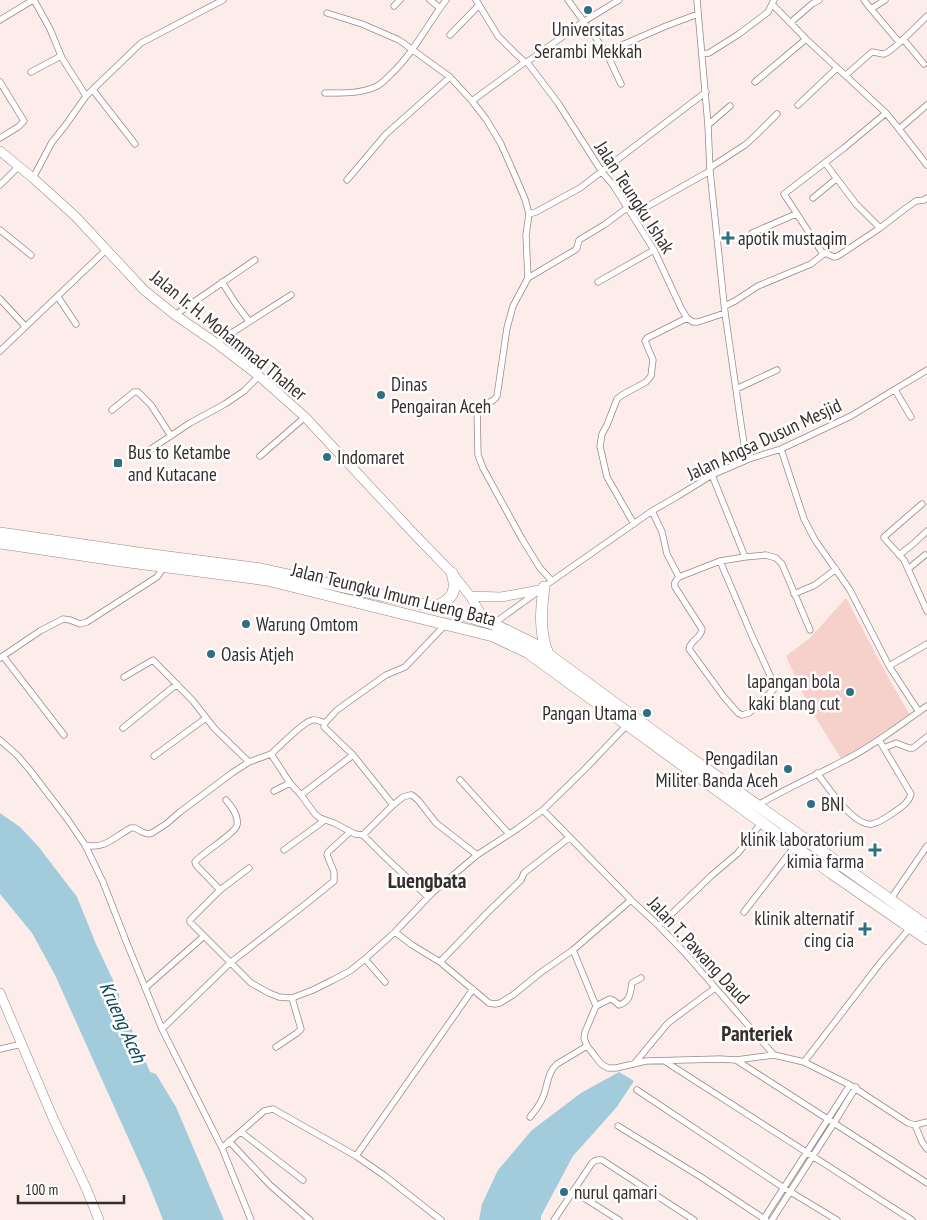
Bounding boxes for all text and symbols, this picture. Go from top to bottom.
marker: Universitas Serambi Mekkah [582,4,594,16]
place label: Universitas Serambi Mekkah [534,17,642,63]
street label: Jalan Teungku Ishak [589,135,681,258]
place label: apotik mustaqim [738,226,847,250]
marker: apotik mustaqim [722,232,734,244]
street label: Jalan Ir. H. Mohammad Thaher [145,264,313,406]
place label: Dinas Pengairan Aceh [391,372,491,418]
marker: Dinas Pengairan Aceh [375,389,387,401]
street label: Jalan Angsa Dusun Mesjid [682,393,845,486]
place label: Bus to Ketambe and Kutacane [128,440,231,486]
place label: Indomaret [337,445,405,469]
marker: Indomaret [321,451,333,463]
marker: Bus to Ketambe and Kutacane [112,457,124,469]
street label: Jalan Teungku Imum Lueng Bata [288,557,499,631]
place label: Warung Omtom [256,612,358,636]
marker: Warung Omtom [240,618,252,630]
place label: Oasis Atjeh [221,642,294,666]
marker: Oasis Atjeh [205,648,217,660]
place label: lapangan bola kaki blang cut [747,669,841,715]
marker: lapangan bola kaki blang cut [844,686,856,698]
place label: Pangan Utama [542,701,637,725]
marker: Pangan Utama [641,707,653,719]
place label: Pengadilan Militer Banda Aceh [655,746,778,792]
marker: Pengadilan Militer Banda Aceh [782,763,794,775]
place label: BNI [821,792,845,816]
marker: BNI [805,798,817,810]
place label: klinik laboratorium kimia farma [740,827,864,873]
marker: klinik laboratorium kimia farma [868,843,882,857]
district label: Luengbata [388,867,467,894]
street label: Jalan T. Pawang Daud [642,891,755,1009]
place label: klinik alternatif cing cia [754,906,855,952]
marker: klinik alternatif cing cia [858,922,872,936]
water label: Krueng Aceh [94,977,153,1068]
district label: Panteriek [721,1020,793,1047]
scale bar [18,1172,124,1204]
text: 100 m [25,1180,58,1199]
place label: nurul qamari [574,1180,658,1204]
marker: nurul qamari [558,1186,570,1198]

